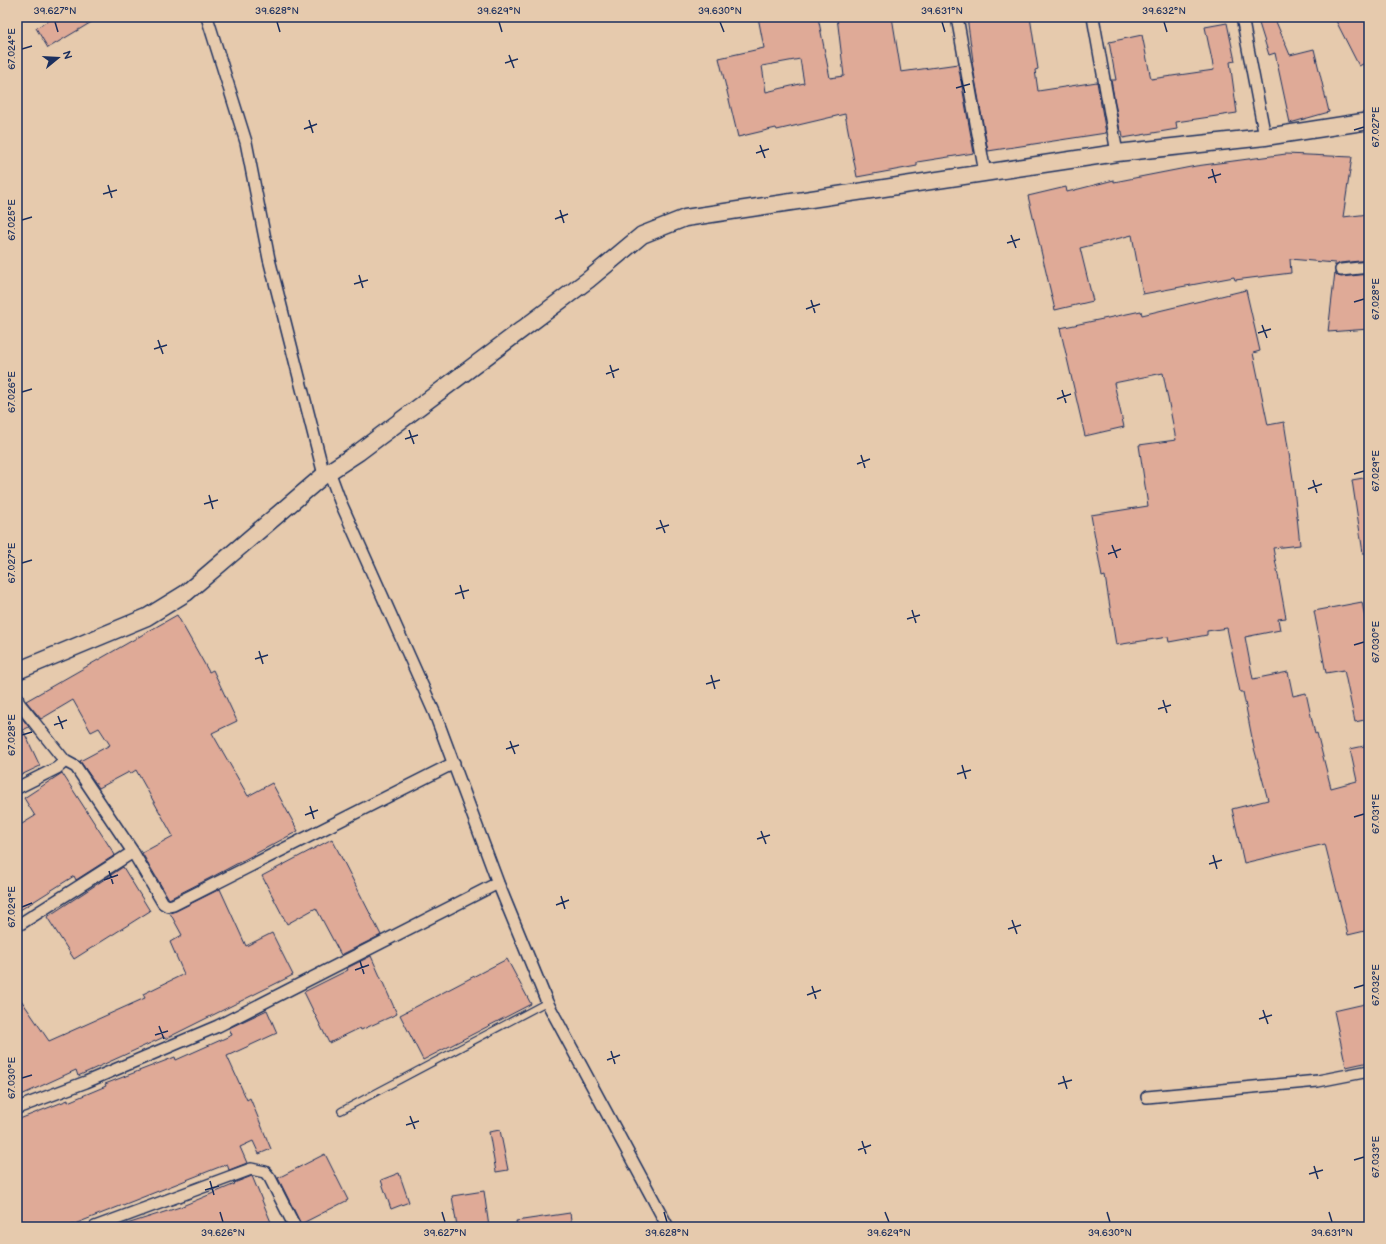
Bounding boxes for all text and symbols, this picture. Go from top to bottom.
text: 39.627°N [34,5,76,17]
text: 39.628°N [255,5,299,17]
text: 39.629°N [477,5,521,17]
text: 39.630°N [698,5,742,17]
text: 39.631°N [921,5,963,17]
text: 39.632°N [1142,5,1186,17]
text: 67.024°E [6,28,18,70]
north arrow [38,38,78,78]
text: N [60,49,74,61]
text: 67.027°E [1370,106,1382,147]
text: 67.025°E [6,199,18,241]
text: 67.028°E [1370,278,1382,320]
text: 67.026°E [6,371,18,413]
text: 67.029°E [1370,450,1382,492]
text: 67.027°E [6,542,18,583]
text: 67.030°E [1370,621,1382,663]
text: 67.028°E [6,714,18,756]
text: 67.031°E [1370,794,1382,834]
text: 67.029°E [6,886,18,928]
text: 67.032°E [1370,964,1382,1006]
text: 67.030°E [6,1057,18,1099]
text: 67.033°E [1370,1136,1382,1178]
text: 39.626°N [201,1227,245,1239]
text: 39.627°N [424,1227,466,1239]
text: 39.628°N [645,1227,689,1239]
text: 39.629°N [867,1227,911,1239]
text: 39.630°N [1088,1227,1132,1239]
text: 39.631°N [1311,1227,1353,1239]

